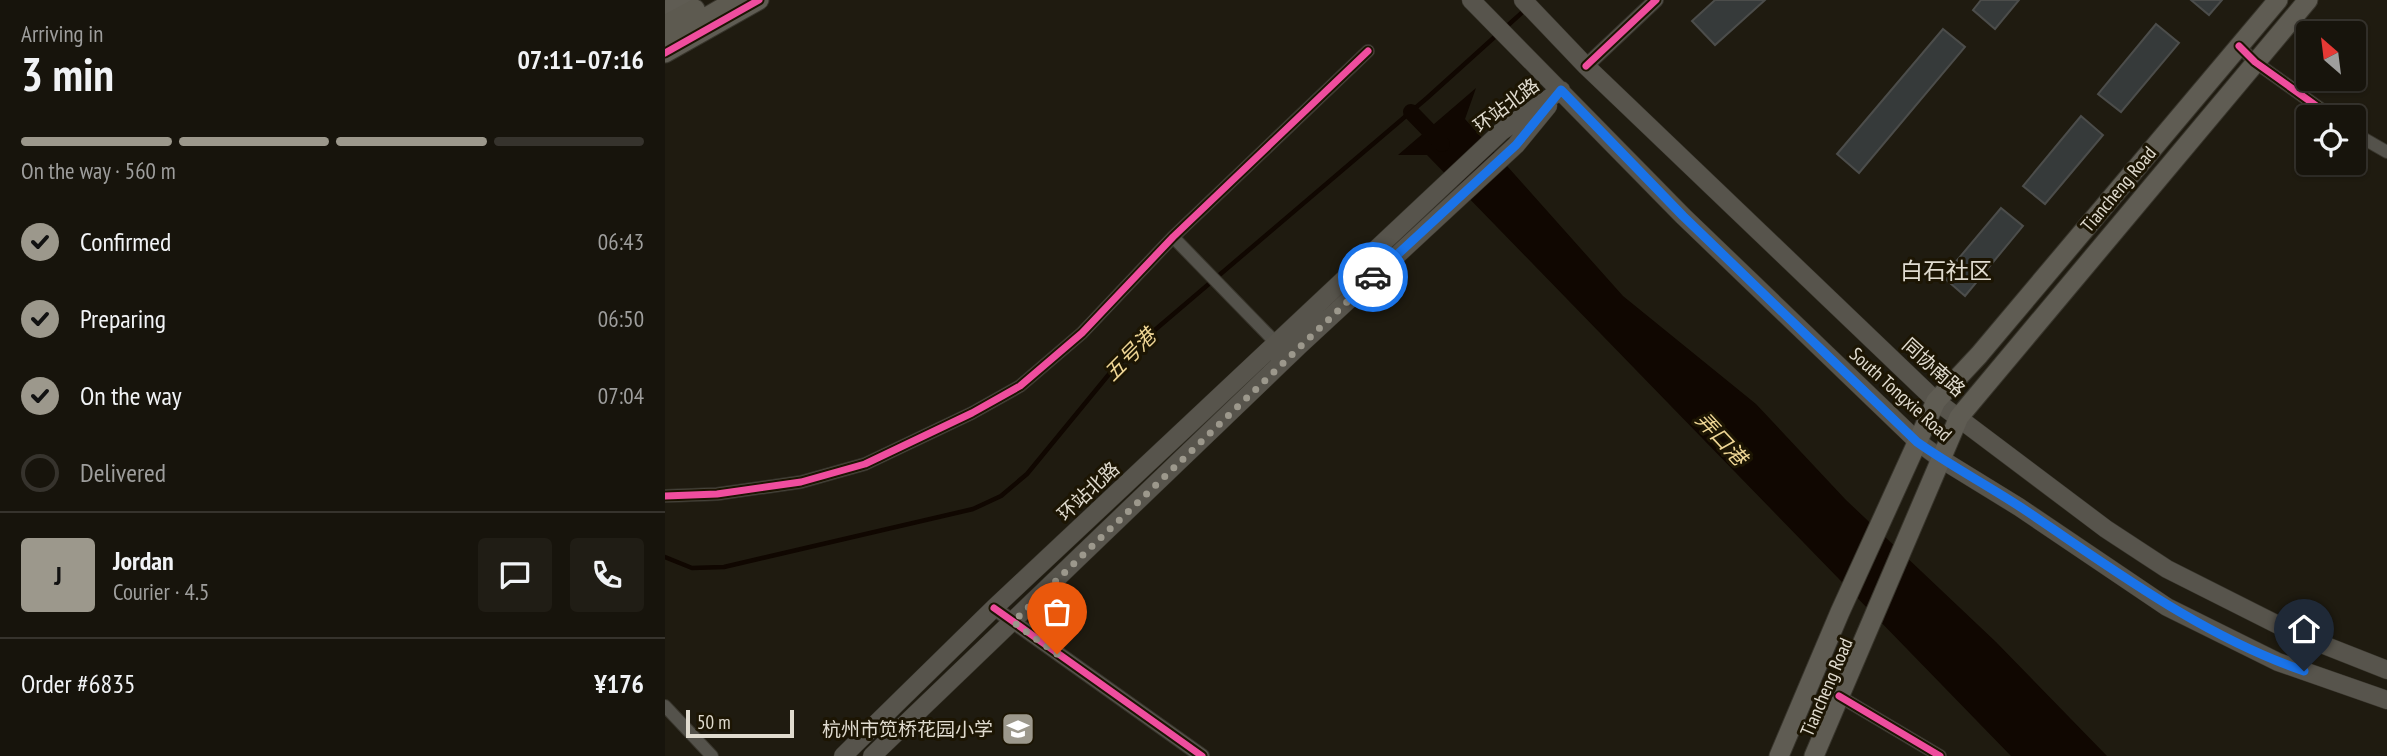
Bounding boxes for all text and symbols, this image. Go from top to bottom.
text: Arriving in [21,19,103,48]
north arrow [2296,21,2366,91]
map controls [2296,21,2366,175]
text: 07:11–07:16 [517,43,644,76]
text: 3 min [21,44,114,104]
street label: 环站北路 [1468,73,1544,137]
button: locate [2296,105,2366,175]
street label: Tiancheng Road [2075,141,2161,237]
text: On the way · 560 m [21,156,176,185]
icon: check [21,223,59,261]
text: Confirmed [80,225,171,258]
text: 06:43 [598,227,644,256]
courier [1338,242,1408,312]
district label: 白石社区 [1900,256,1992,285]
icon: car [1354,258,1392,296]
icon: check [21,300,59,338]
text: Preparing [80,302,166,335]
text: 06:50 [598,304,644,333]
water label: 五号港 [1098,321,1164,386]
street label: 同协南路 [1898,333,1970,401]
street label: South Tongxie Road [1845,342,1957,446]
icon: check [21,377,59,415]
text: On the way [80,379,182,412]
text: 07:04 [598,381,644,410]
water label: 弄口港 [1690,406,1755,473]
text: Delivered [80,456,166,489]
street label: 环站北路 [1052,456,1124,526]
button: chat [478,538,552,612]
button: phone [570,538,644,612]
text: Jordan [113,544,174,577]
text: J [54,559,62,592]
text: Courier · 4.5 [113,577,209,606]
pin [1027,582,1087,654]
icon: bag [1038,593,1076,631]
pin [2274,599,2334,671]
icon: home [2285,610,2323,648]
street label: Tiancheng Road [1795,634,1857,740]
text: Order #6835 [21,667,136,700]
text: ¥176 [594,667,644,700]
scale bar [686,707,795,739]
text: 50 m [697,710,731,734]
school or university icon: 杭州市笕桥花园小学 [999,710,1037,748]
place label: 杭州市笕桥花园小学 [822,717,993,741]

